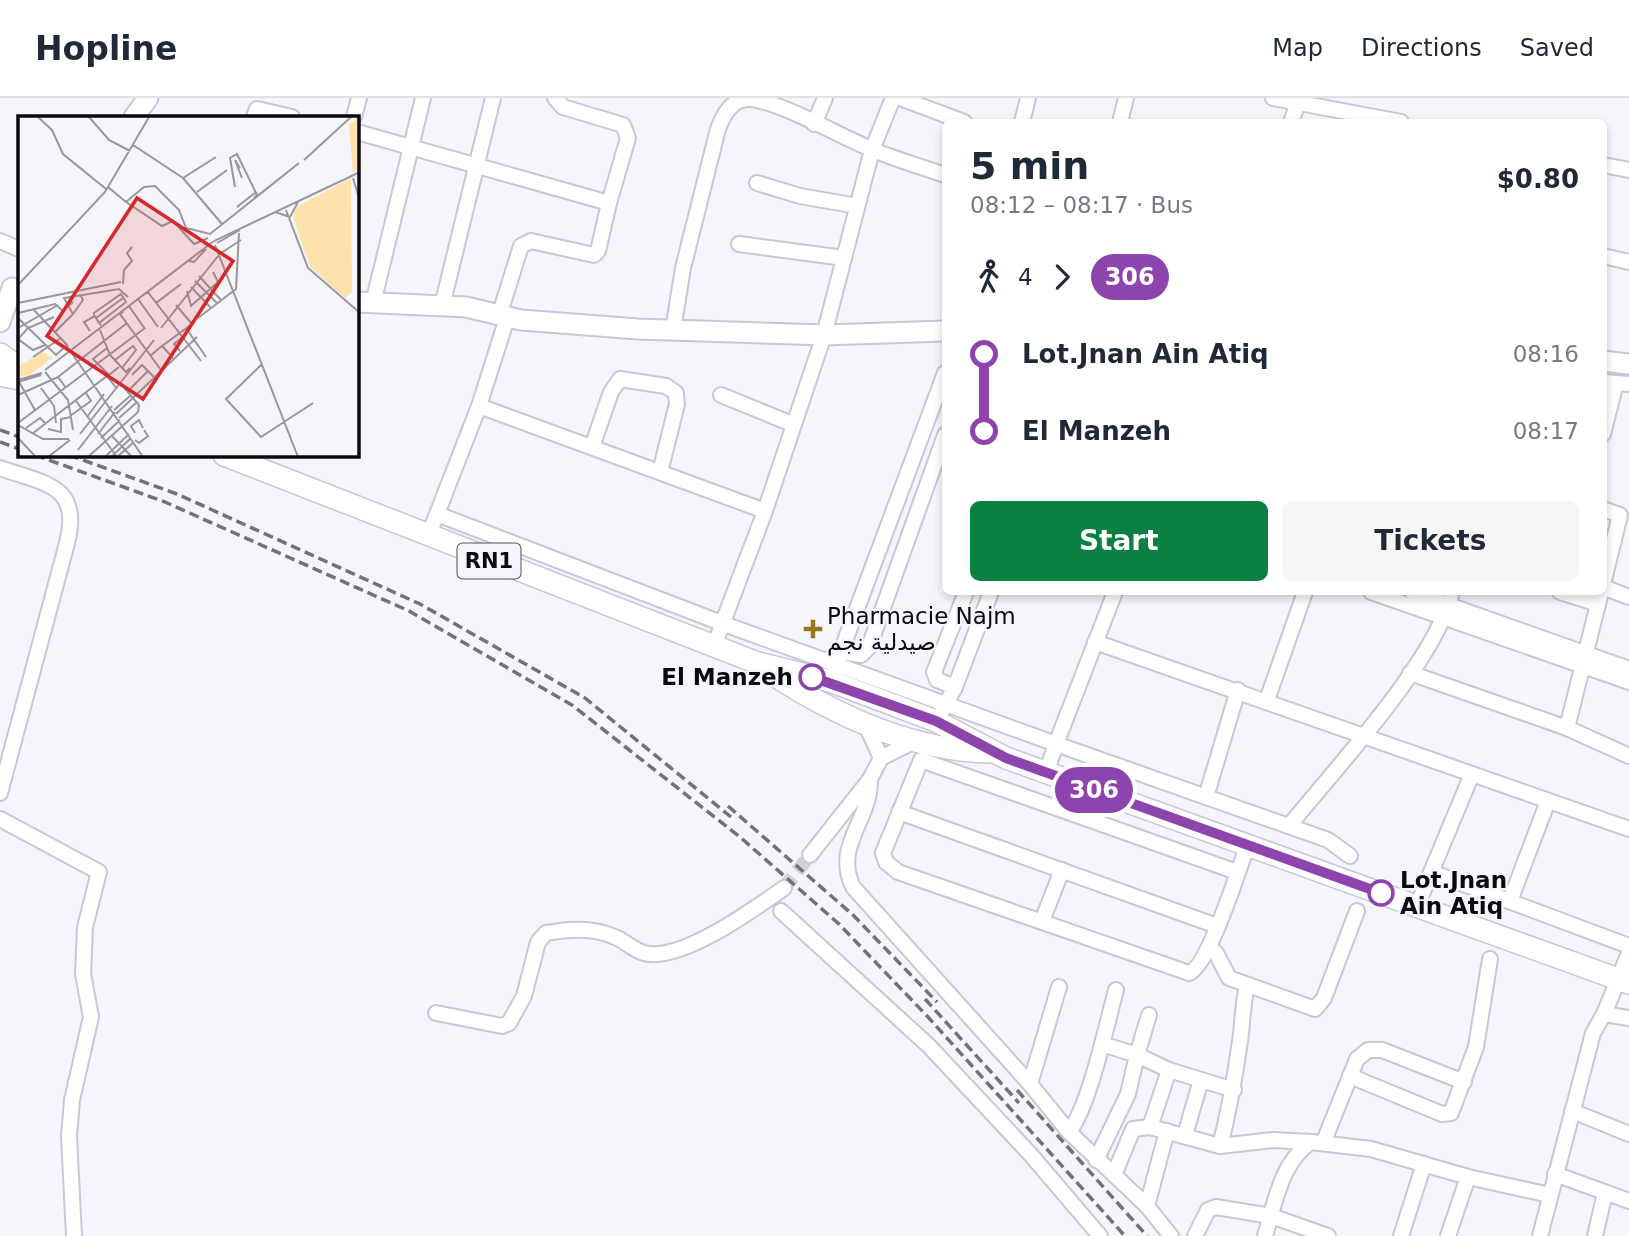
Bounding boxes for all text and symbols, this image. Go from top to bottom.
text: Hopline [35,29,177,68]
text: Map [1272,34,1323,62]
text: Directions [1361,34,1482,62]
text: Saved [1520,34,1594,62]
inset map [18,116,359,457]
text: 5 min [970,144,1089,188]
text: $0.80 [1497,164,1579,194]
text: 08:12 – 08:17 · Bus [970,192,1193,218]
icon: walk [970,258,1008,296]
icon: forward [1043,258,1081,296]
text: 306 [1105,263,1155,291]
text: 4 [1018,264,1033,290]
text: Lot.Jnan Ain Atiq [1022,339,1269,369]
text: 08:16 [1513,341,1579,367]
text: El Manzeh [1022,416,1171,446]
text: 08:17 [1513,418,1579,444]
button: Start [970,501,1268,581]
button: Tickets [1282,501,1579,581]
road number: RN1 [458,544,520,578]
place label: Pharmacie Najm صيدلية نجم [827,603,1016,656]
marker: Pharmacie Najm صيدلية نجم [805,621,821,637]
place label: El Manzeh [661,664,793,690]
marker: El Manzeh [799,664,825,690]
line badge: 306 [1054,767,1134,813]
text: 306 [1069,776,1119,804]
place label: Lot.Jnan Ain Atiq [1400,867,1507,919]
marker: Lot.Jnan Ain Atiq [1368,880,1394,906]

